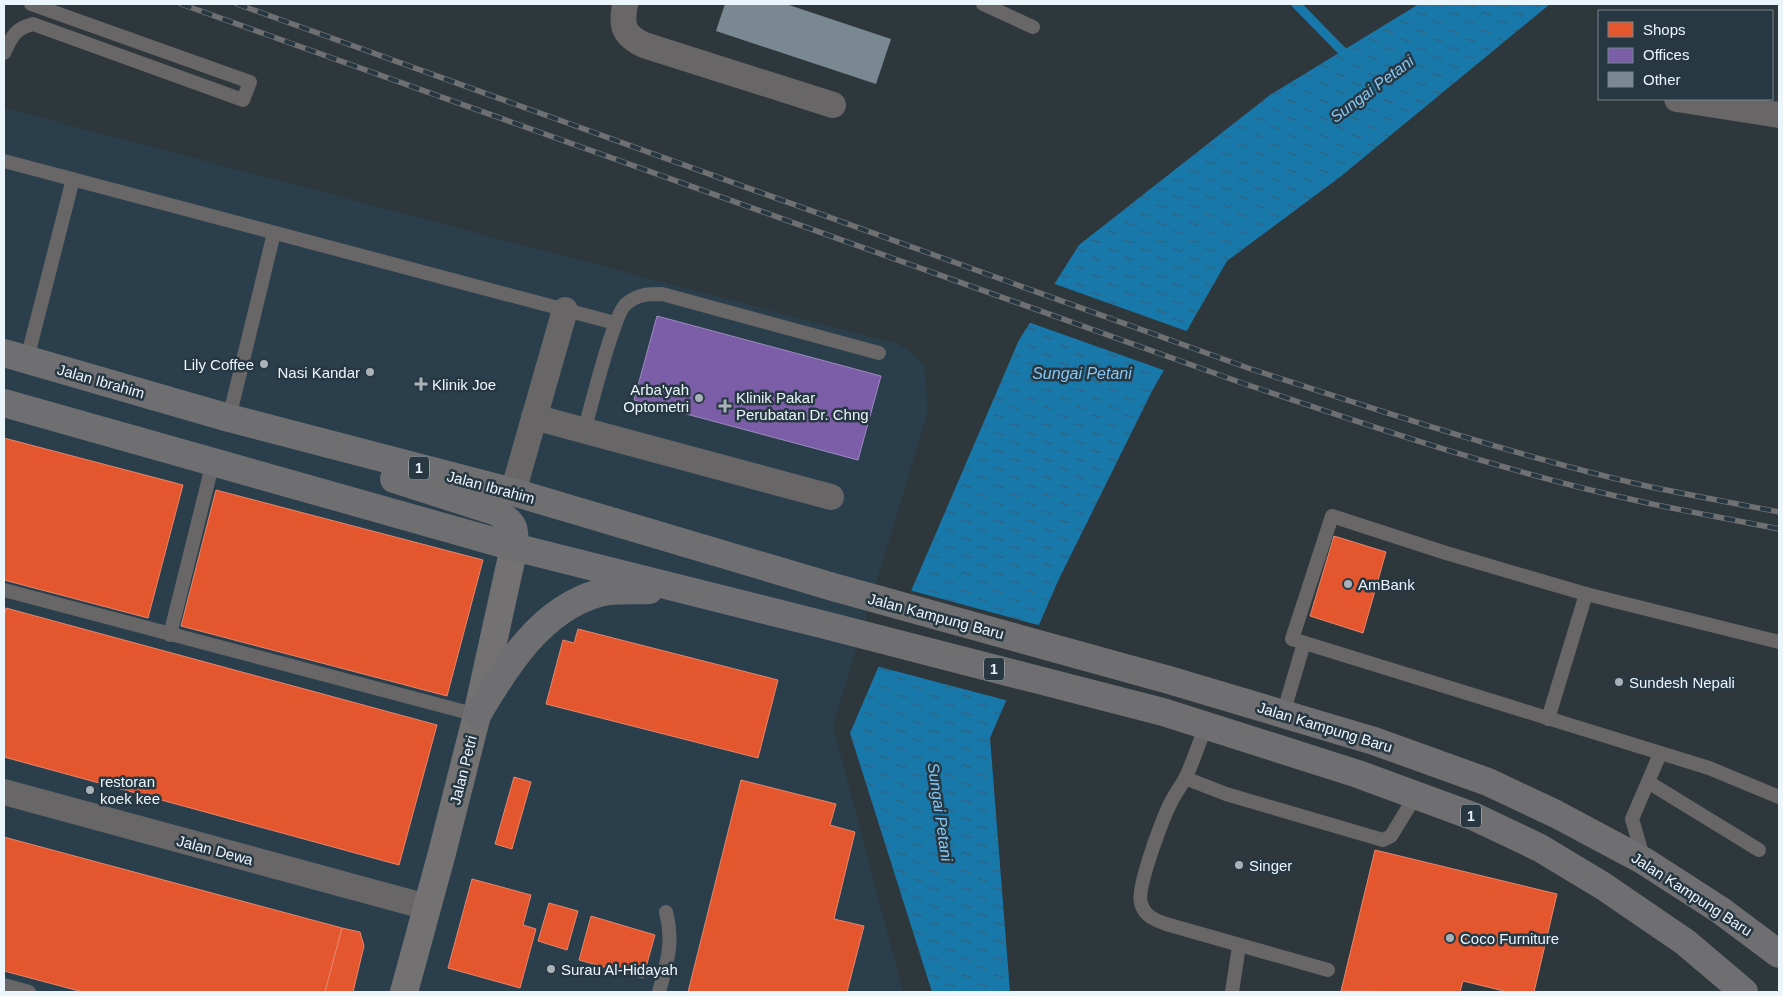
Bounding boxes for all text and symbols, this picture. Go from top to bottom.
legend [1598,10,1773,100]
text: Shops [1643,21,1686,38]
text: Offices [1643,46,1689,63]
water label: Sungai Petani [1327,52,1417,126]
text: Other [1643,71,1681,88]
place label: Lily Coffee [183,356,254,373]
marker: Lily Coffee [258,358,270,370]
street label: Jalan Ibrahim [55,360,147,402]
place label: Nasi Kandar [277,364,360,381]
water label: Sungai Petani [1032,365,1132,382]
marker: Nasi Kandar [364,366,376,378]
place label: Klinik Joe [432,376,496,393]
marker: Klinik Joe [414,377,428,391]
place label: Arba'yah Optometri [623,381,689,415]
place label: Klinik Pakar Perubatan Dr. Chng [736,389,869,423]
marker: Arba'yah Optometri [693,392,705,404]
marker: Klinik Pakar Perubatan Dr. Chng [718,399,732,413]
road number: 1 [409,456,429,479]
street label: Jalan Ibrahim [445,467,537,507]
place label: AmBank [1358,576,1415,593]
marker: AmBank [1342,578,1354,590]
street label: Jalan Kampung Baru [866,590,1006,642]
road number: 1 [984,658,1004,681]
place label: Sundesh Nepali [1629,674,1735,691]
marker: Sundesh Nepali [1613,676,1625,688]
street label: Jalan Kampung Baru [1256,698,1394,756]
street label: Jalan Petri [446,734,480,806]
water label: Sungai Petani [925,761,955,863]
place label: restoran koek kee [100,773,160,807]
marker: restoran koek kee [84,784,96,796]
road number: 1 [1461,804,1481,828]
street label: Jalan Dewa [175,832,256,869]
street label: Jalan Kampung Baru [1629,849,1755,939]
place label: Singer [1249,857,1292,874]
marker: Singer [1233,859,1245,871]
place label: Coco Furniture [1460,930,1559,947]
marker: Coco Furniture [1444,932,1456,944]
place label: Surau Al-Hidayah [561,961,678,978]
marker: Surau Al-Hidayah [545,963,557,975]

